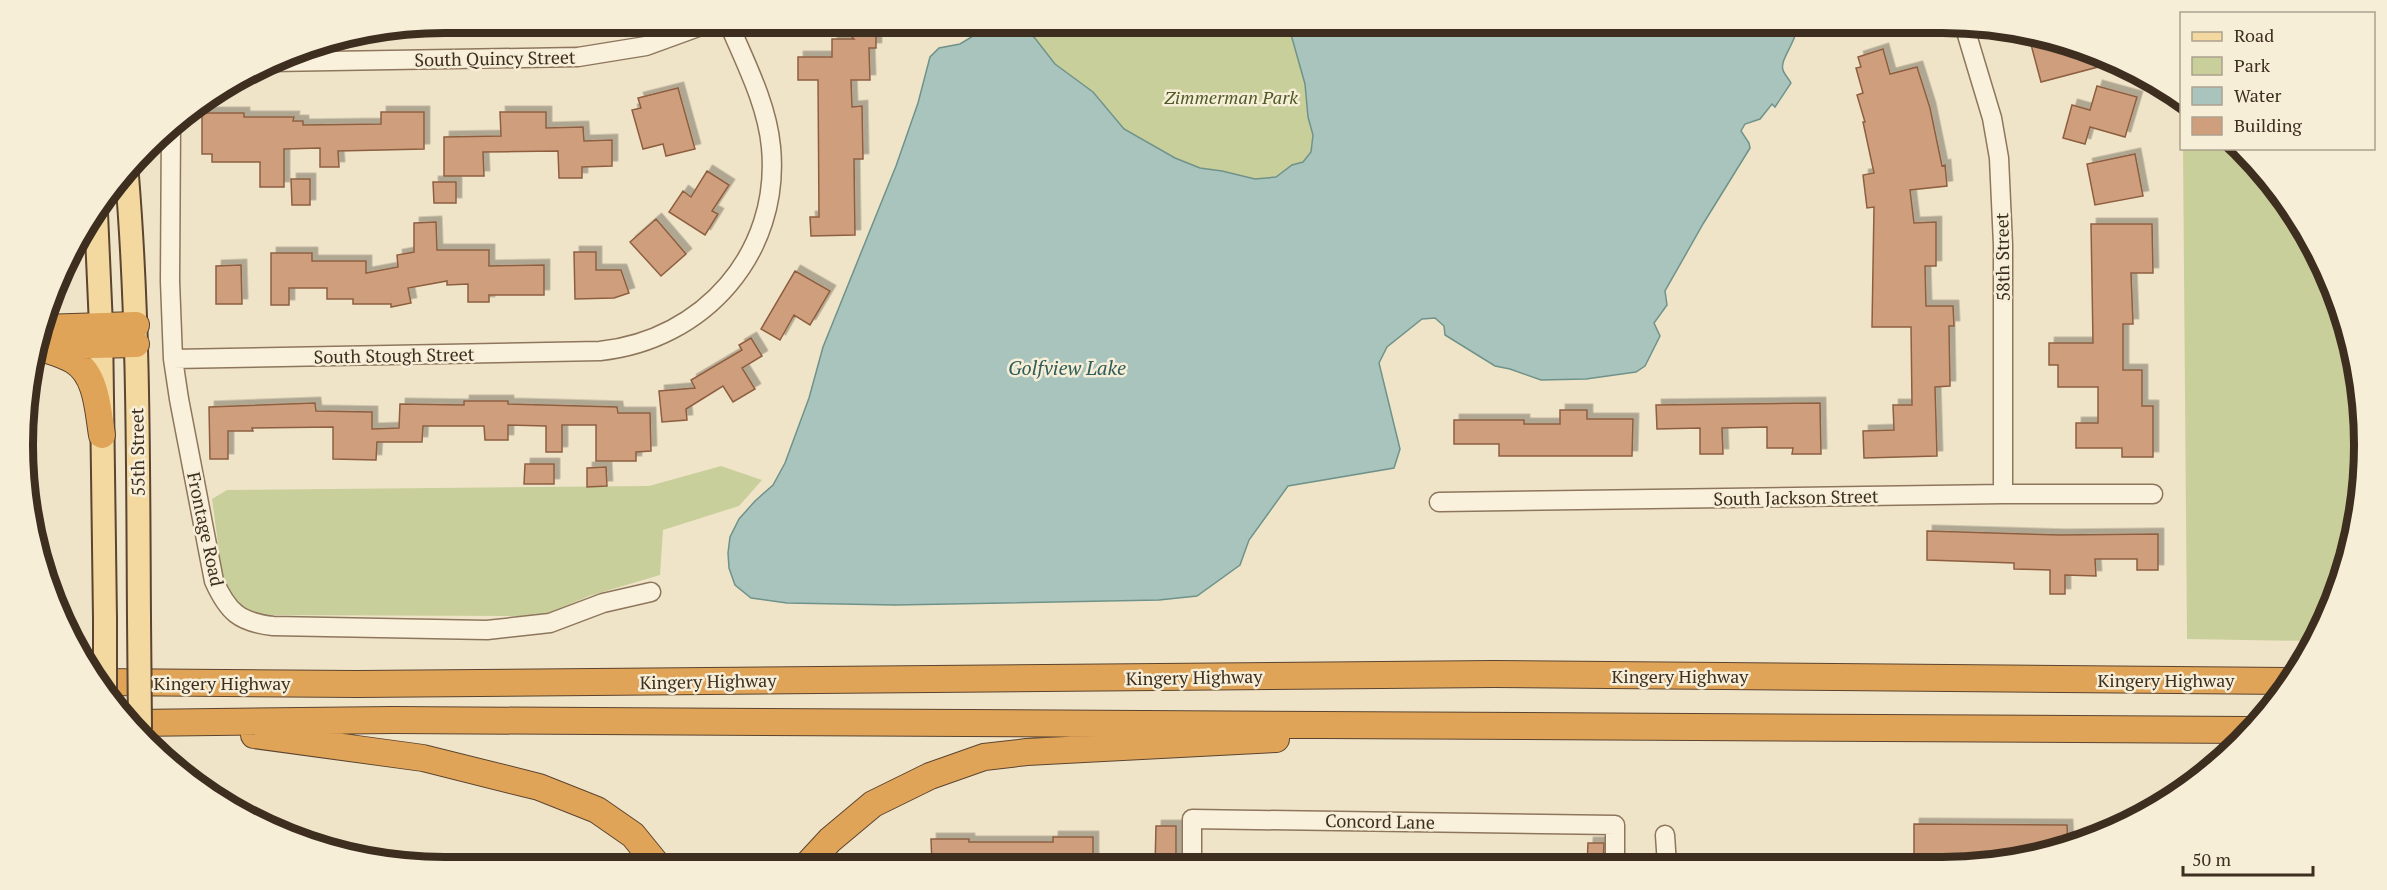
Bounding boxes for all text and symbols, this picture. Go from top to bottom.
legend [2180,12,2375,150]
text: Road [2234,23,2274,47]
street label: South Quincy Street [414,45,576,71]
text: Park [2234,53,2271,77]
text: Water [2234,83,2281,107]
park label: Zimmerman Park [1164,85,1298,109]
text: Building [2234,113,2302,137]
street label: 58th Street [1989,212,2015,302]
street label: South Stough Street [313,342,475,368]
water label: Golfview Lake [1008,354,1126,381]
street label: 55th Street [124,407,150,497]
street label: Frontage Road [182,470,230,588]
street label: South Jackson Street [1713,484,1879,510]
street label: Kingery Highway [1125,664,1263,690]
street label: Kingery Highway [1612,664,1749,688]
street label: Kingery Highway [639,668,777,694]
street label: Kingery Highway [2098,668,2235,692]
street label: Kingery Highway [154,671,291,695]
street label: Concord Lane [1325,808,1435,834]
scale bar [2183,839,2314,877]
text: 50 m [2192,847,2232,871]

